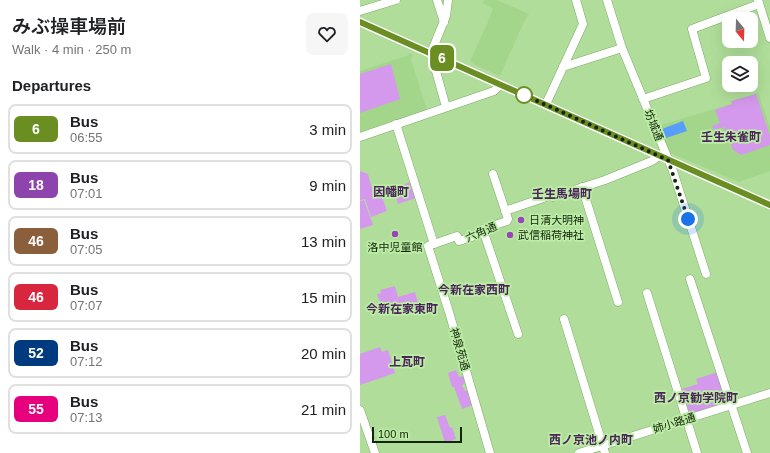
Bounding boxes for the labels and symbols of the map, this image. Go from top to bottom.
north arrow [722,12,758,48]
line badge: 6 [429,45,455,71]
unlabelled marker [515,86,533,104]
street label: 坊城通 [642,107,666,143]
district label: 壬生朱雀町 [701,130,761,144]
district label: 因幡町 [373,185,409,199]
district label: 壬生馬場町 [532,187,592,201]
your location [678,209,698,229]
place label: 日清大明神 [529,214,584,226]
marker: 日清大明神 [516,215,526,225]
street label: 六角通 [463,220,499,244]
marker: 洛中児童館 [390,229,400,239]
place label: 武信稲荷神社 [518,229,584,241]
marker: 武信稲荷神社 [505,230,515,240]
place label: 洛中児童館 [368,241,423,253]
district label: 今新在家西町 [438,283,510,297]
district label: 今新在家東町 [366,302,438,316]
street label: 神泉苑通 [448,326,472,372]
district label: 上瓦町 [389,355,425,369]
district label: 西ノ京勧学院町 [654,391,738,405]
street label: 姉小路通 [651,411,697,435]
scale bar [372,425,462,444]
district label: 西ノ京池ノ内町 [549,433,633,447]

